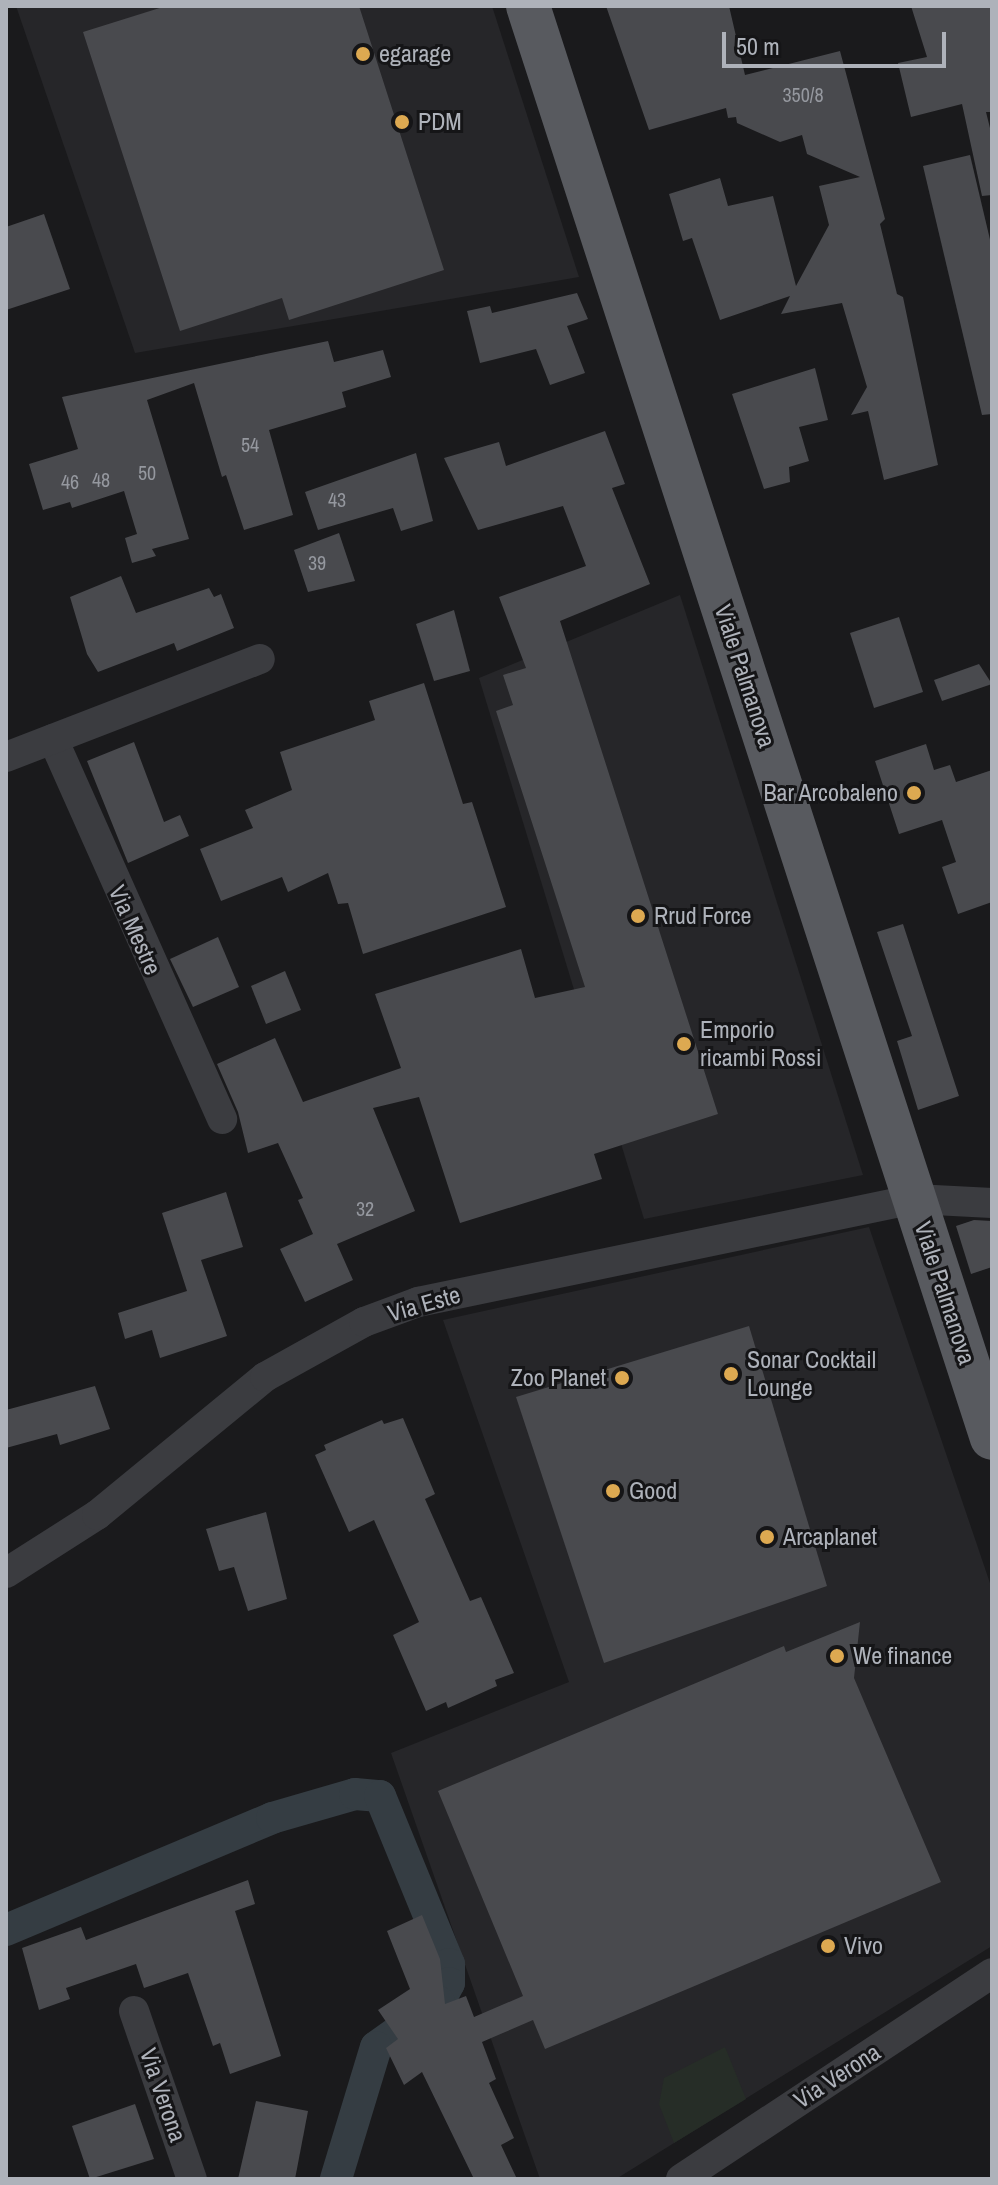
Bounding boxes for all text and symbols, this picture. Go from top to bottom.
scale bar [726,16,950,66]
text: 50 m [736,30,780,62]
place label: egarage [379,40,451,68]
marker: egarage [354,45,372,63]
house number: 350/8 [782,82,824,106]
place label: PDM [418,108,462,136]
marker: PDM [393,113,411,131]
house number: 54 [241,432,259,456]
house number: 50 [138,460,156,484]
house number: 48 [92,467,110,491]
house number: 46 [61,469,79,493]
house number: 43 [328,487,346,511]
house number: 39 [308,550,326,574]
street label: Viale Palmanova [708,601,782,751]
place label: Bar Arcobaleno [762,779,898,807]
marker: Bar Arcobaleno [905,784,923,802]
street label: Via Mestre [103,881,167,979]
place label: Rrud Force [654,902,751,930]
marker: Rrud Force [629,907,647,925]
place label: Emporio ricambi Rossi [700,1016,821,1072]
marker: Emporio ricambi Rossi [675,1035,693,1053]
house number: 32 [356,1196,374,1220]
street label: Viale Palmanova [908,1218,982,1368]
street label: Via Este [384,1280,464,1328]
place label: Sonar Cocktail Lounge [747,1346,876,1402]
place label: Zoo Planet [511,1364,606,1392]
marker: Sonar Cocktail Lounge [722,1365,740,1383]
marker: Zoo Planet [613,1369,631,1387]
place label: Good [629,1477,677,1505]
marker: Good [604,1482,622,1500]
place label: Arcaplanet [783,1523,877,1551]
marker: Arcaplanet [758,1528,776,1546]
place label: We finance [853,1642,952,1670]
marker: We finance [828,1647,846,1665]
place label: Vivo [844,1932,883,1960]
marker: Vivo [819,1937,837,1955]
street label: Via Verona [788,2037,886,2115]
street label: Via Verona [134,2044,192,2146]

